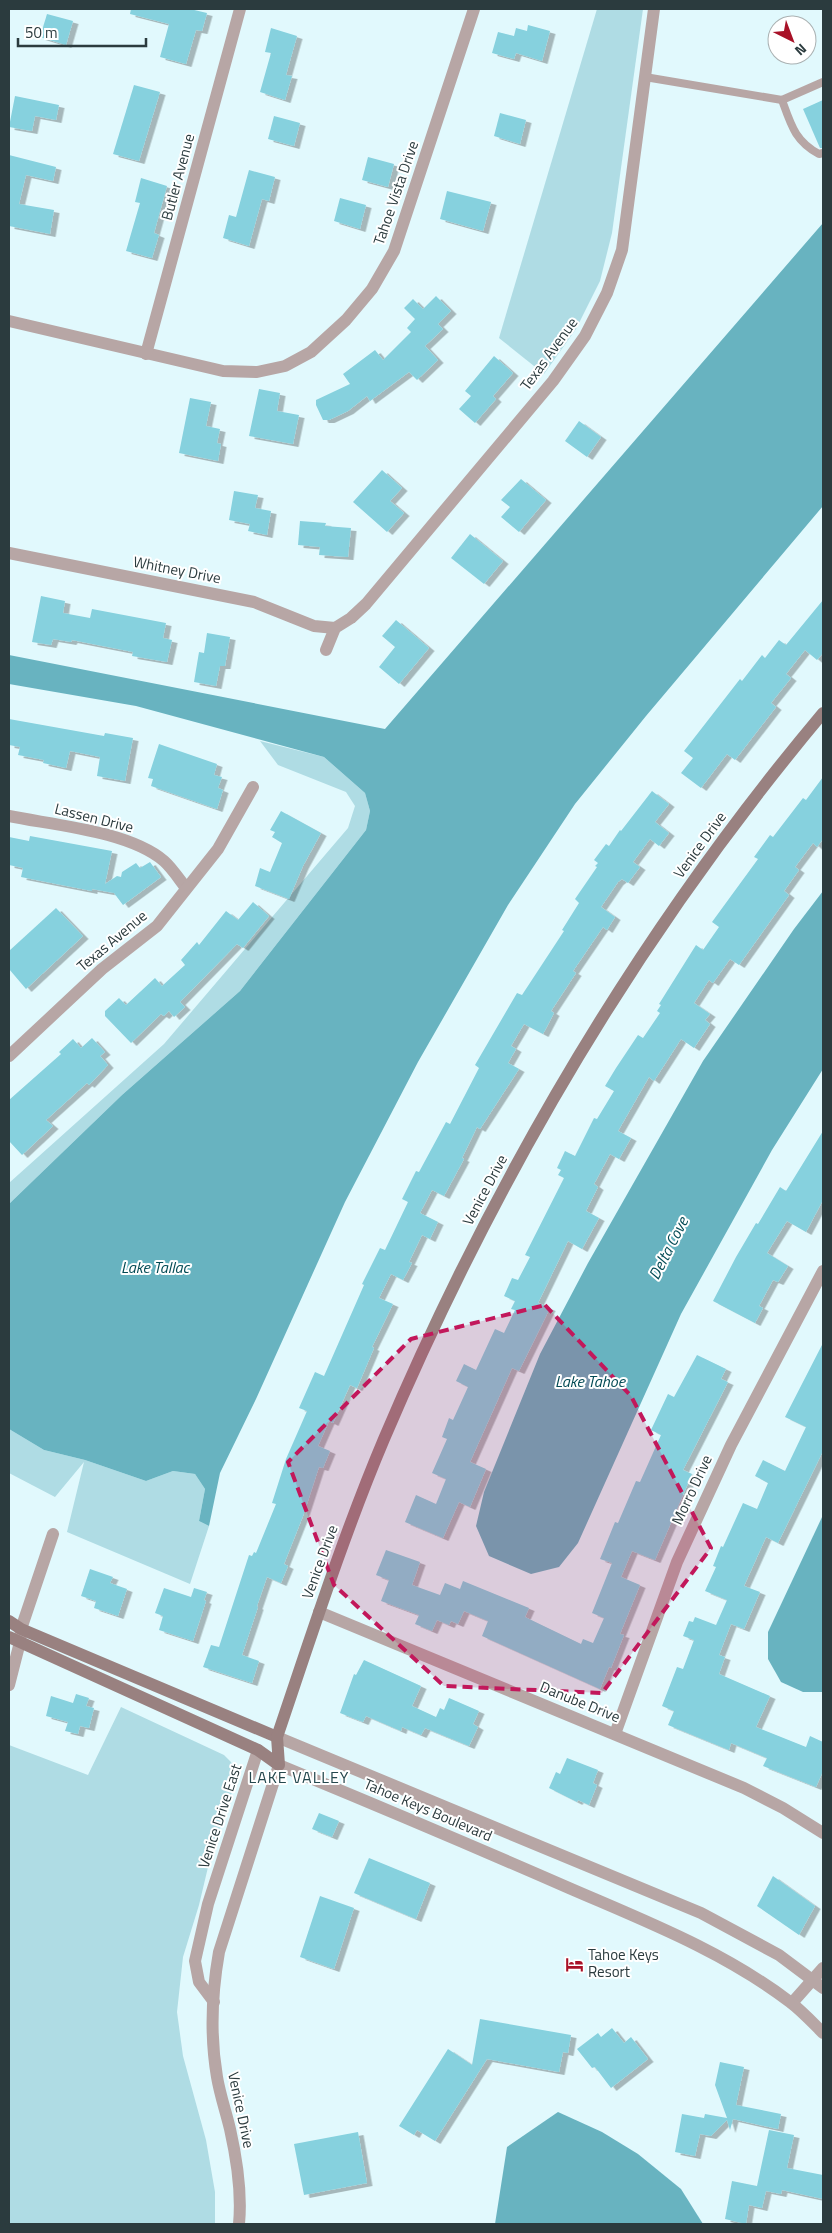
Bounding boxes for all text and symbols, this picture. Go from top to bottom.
scale bar [18,15,145,47]
north arrow [767,15,817,65]
text: 50 m [25,21,58,44]
text: N [790,39,812,61]
street label: Butler Avenue [155,131,200,223]
street label: Tahoe Vista Drive [367,138,424,248]
street label: Texas Avenue [514,312,583,395]
street label: Whitney Drive [131,550,223,589]
street label: Lassen Drive [52,797,136,838]
street label: Venice Drive [668,807,732,883]
street label: Texas Avenue [72,904,152,977]
street label: Venice Drive [456,1150,513,1229]
water label: Delta Cove [642,1211,695,1283]
water label: Lake Tallac [121,1255,191,1279]
water label: Lake Tahoe [555,1369,627,1393]
street label: Morro Drive [665,1451,718,1529]
street label: Venice Drive [296,1522,344,1602]
street label: Danube Drive [537,1675,624,1728]
street label: Venice Drive East [192,1760,247,1871]
district label: LAKE VALLEY [249,1765,349,1789]
street label: Tahoe Keys Boulevard [360,1772,496,1847]
place label: Tahoe Keys Resort [588,1943,659,1983]
hotel icon: Tahoe Keys Resort [564,1954,584,1974]
street label: Venice Drive [222,2070,261,2150]

